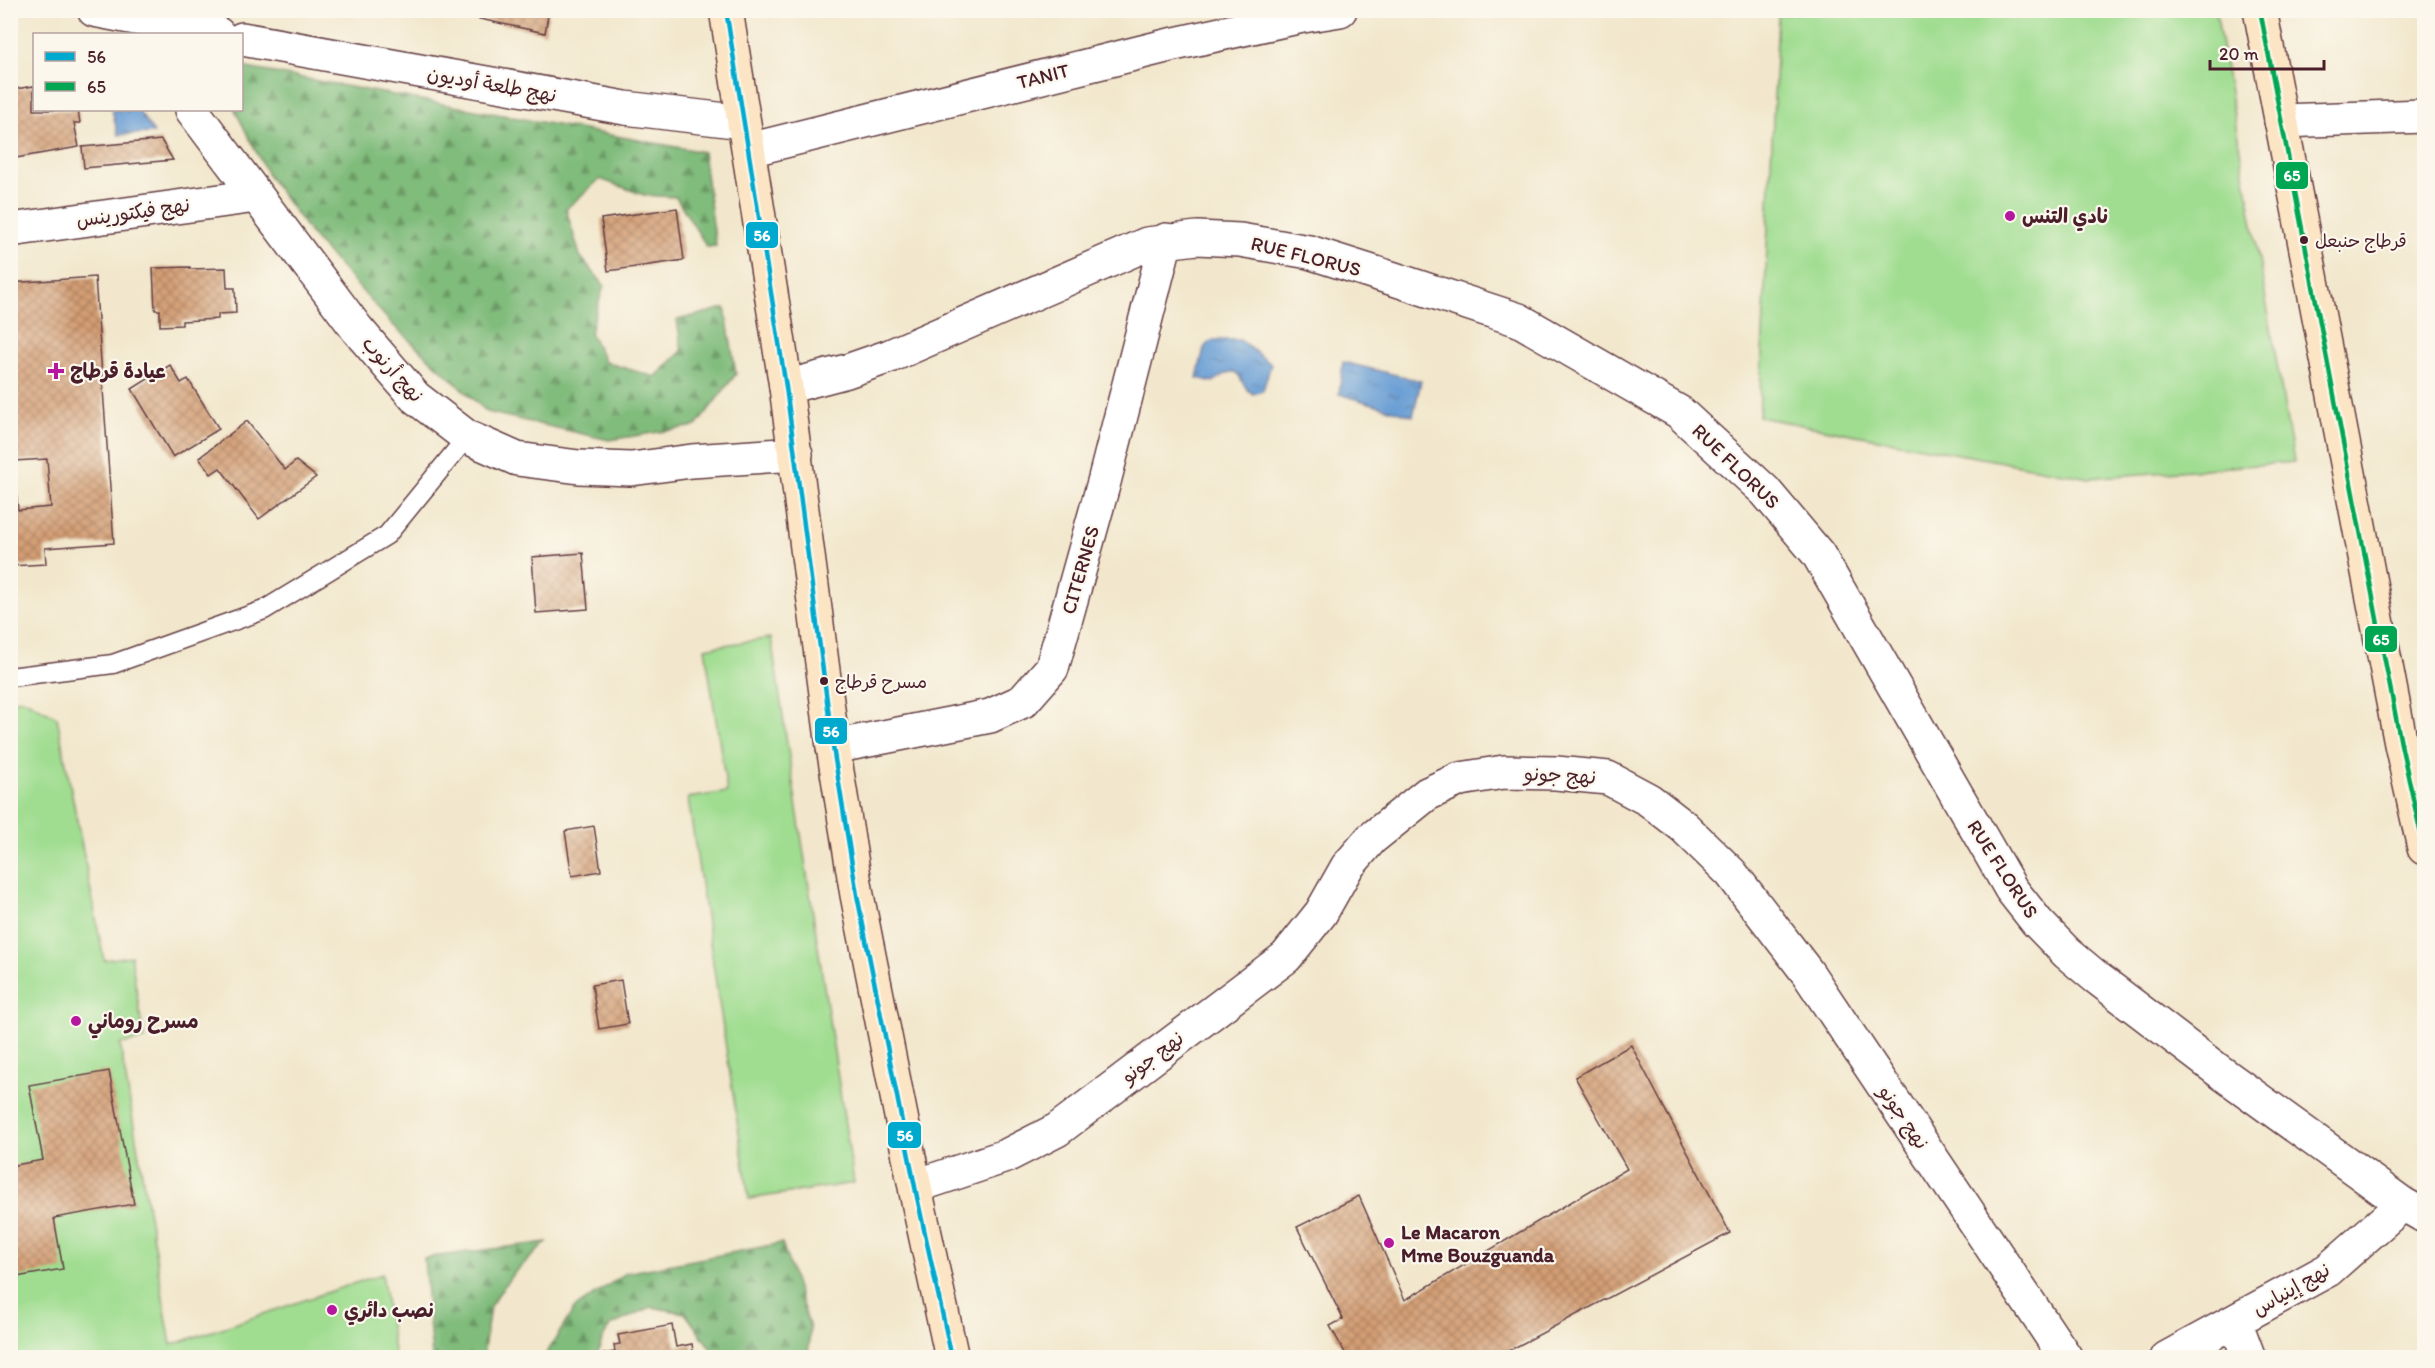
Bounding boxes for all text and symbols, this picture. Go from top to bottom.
legend [33,33,243,111]
scale bar [2210,33,2324,71]
text: 20 m [2219,43,2259,65]
text: 56 [87,46,106,68]
street label: TANIT [1014,58,1072,94]
street label: نهج طلعة أوديون [425,61,559,109]
text: 65 [87,76,106,98]
line badge: 65 [2275,161,2309,190]
text: 65 [2284,166,2301,185]
street label: نهج فيكتورينس [75,192,192,234]
place label: نادي التنس [2022,204,2108,232]
marker: نادي التنس [2003,209,2017,223]
line badge: 56 [745,221,779,249]
text: 56 [754,226,771,245]
place label: قرطاج حنبعل [2315,230,2407,253]
street label: RUE FLORUS [1249,231,1363,281]
marker: قرطاج حنبعل [2298,234,2310,246]
street label: نهج أرنوب [356,331,429,408]
place label: عيادة قرطاج [70,359,166,384]
marker: عيادة قرطاج [47,362,65,380]
street label: RUE FLORUS [1687,418,1785,514]
street label: CITERNES [1056,523,1104,617]
line badge: 65 [2364,625,2398,653]
text: 65 [2373,630,2390,649]
place label: مسرح قرطاج [835,671,927,694]
marker: مسرح قرطاج [818,675,830,687]
line badge: 56 [814,717,848,745]
text: 56 [823,722,840,741]
street label: نهج جونو [1522,761,1597,791]
street label: RUE FLORUS [1962,815,2044,923]
place label: مسرح روماني [88,1009,199,1039]
marker: مسرح روماني [69,1014,83,1028]
street label: نهج جونو [1115,1026,1189,1091]
street label: نهج جونو [1872,1080,1934,1155]
line badge: 56 [887,1121,922,1149]
text: 56 [897,1126,914,1145]
place label: Le Macaron Mme Bouzguanda [1401,1220,1555,1268]
marker: Le Macaron Mme Bouzguanda [1382,1236,1396,1250]
street label: نهج إينياس [2248,1257,2335,1322]
place label: نصب دائري [344,1298,434,1326]
marker: نصب دائري [325,1303,339,1317]

